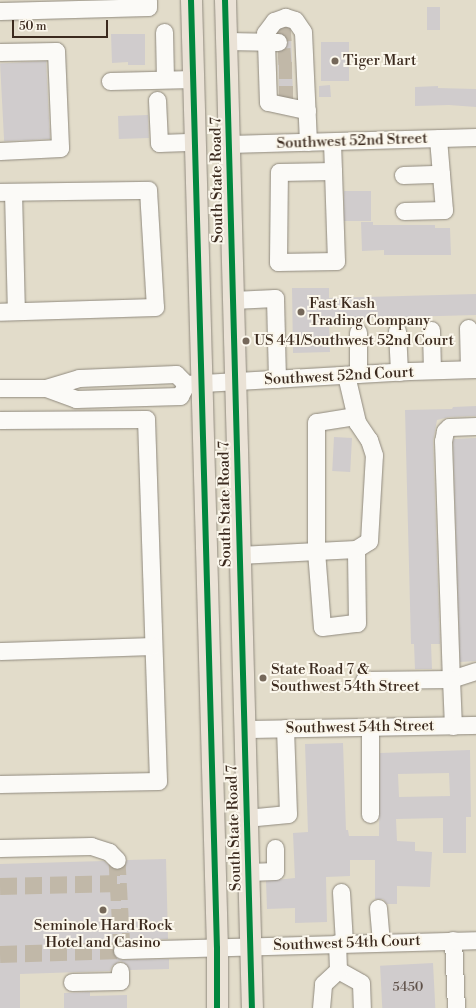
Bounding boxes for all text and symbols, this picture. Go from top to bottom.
scale bar [14,12,110,38]
text: 50 m [19,19,47,34]
place label: Tiger Mart [343,52,416,70]
marker: Tiger Mart [330,56,340,66]
street label: South State Road 7 [207,117,227,243]
street label: Southwest 52nd Street [276,129,428,153]
place label: Fast Kash Trading Company [309,294,430,329]
marker: Fast Kash Trading Company [296,307,306,317]
place label: US 441/Southwest 52nd Court [254,332,454,350]
marker: US 441/Southwest 52nd Court [241,336,251,346]
street label: Southwest 52nd Court [264,363,414,389]
street label: South State Road 7 [215,441,235,567]
place label: State Road 7 & Southwest 54th Street [271,660,420,695]
marker: State Road 7 & Southwest 54th Street [258,673,268,683]
street label: Southwest 54th Street [286,717,434,737]
street label: South State Road 7 [223,765,245,891]
marker: Seminole Hard Rock Hotel and Casino [98,905,108,915]
place label: Seminole Hard Rock Hotel and Casino [34,916,172,951]
street label: Southwest 54th Court [273,931,421,955]
house number: 5450 [393,979,423,995]

